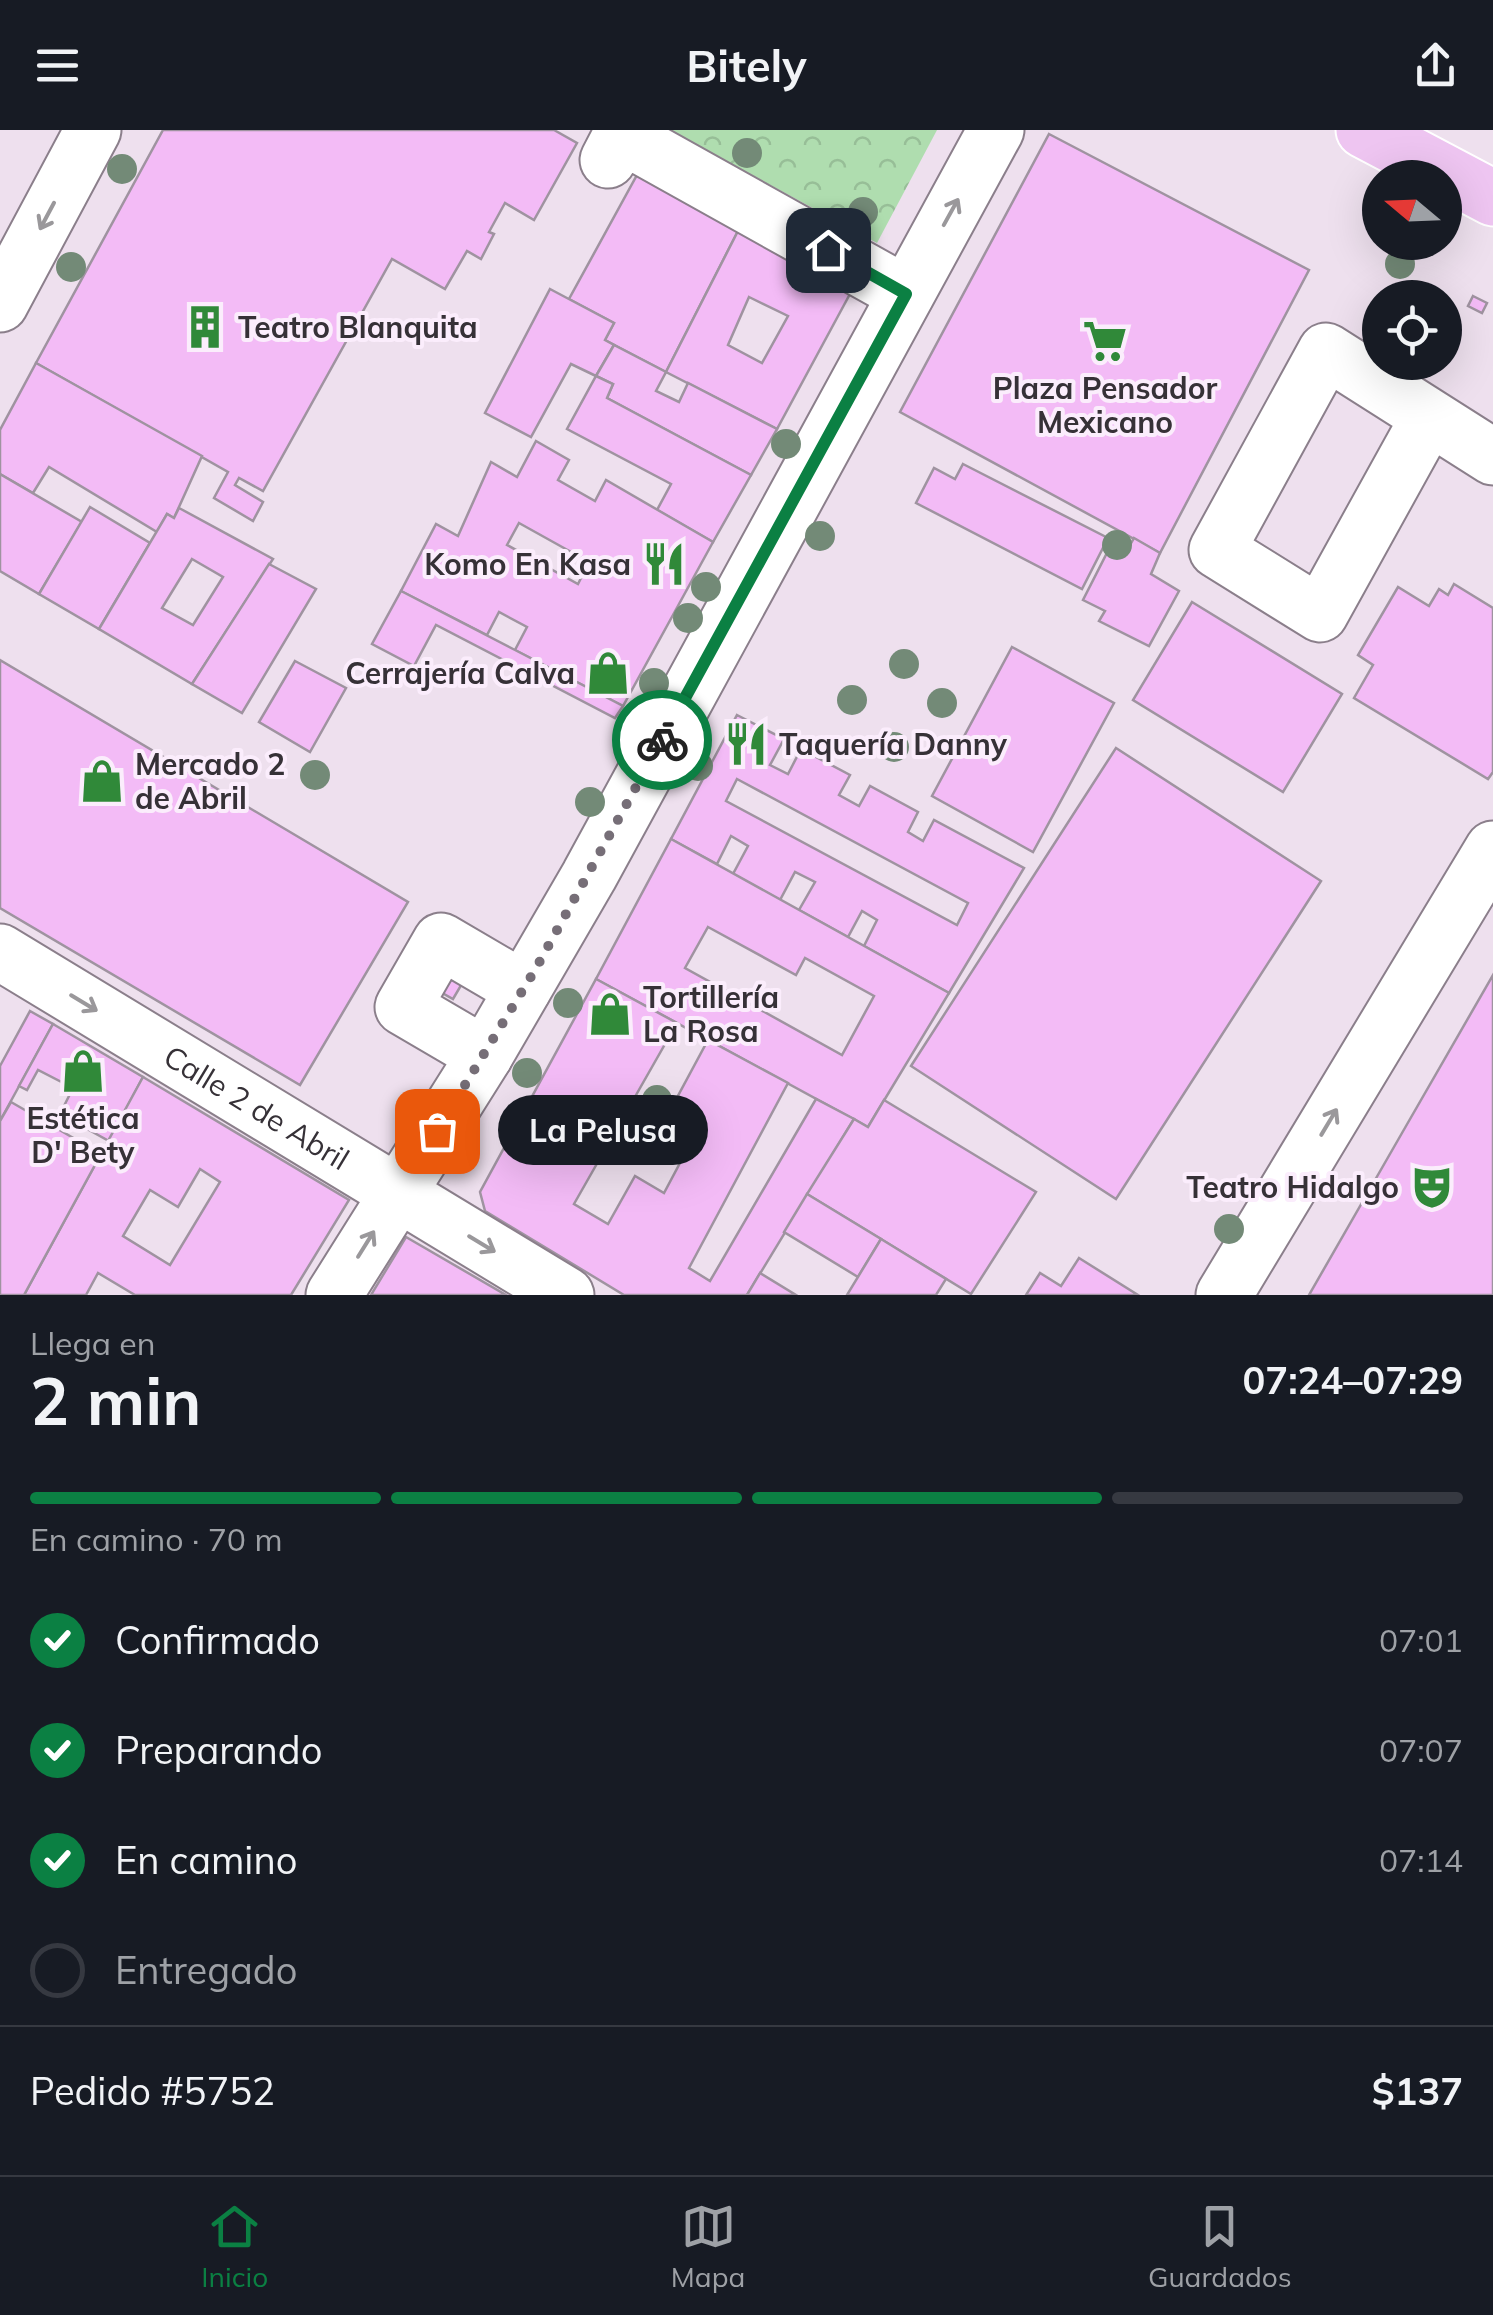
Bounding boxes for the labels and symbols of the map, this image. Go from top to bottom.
north arrow [1362,160,1462,260]
one-way arrow [942,198,961,227]
one-way arrow [37,201,56,230]
pin [786,208,871,293]
building icon: Teatro Blanquita [181,303,229,351]
place label: Teatro Blanquita [238,308,478,346]
supermarket icon: Plaza Pensador Mexicano [1081,317,1129,365]
place label: Plaza Pensador Mexicano [993,369,1217,441]
restaurant icon: Komo En Kasa [640,540,688,588]
place label: Komo En Kasa [424,545,631,583]
shop icon: Cerrajería Calva [584,649,632,697]
place label: Cerrajería Calva [345,654,575,692]
courier [612,690,712,790]
restaurant icon: Taquería Danny [722,720,770,768]
place label: Taquería Danny [779,725,1008,763]
place label: Mercado 2 de Abril [135,745,285,817]
shop icon: Mercado 2 de Abril [78,757,126,805]
place label: Tortillería La Rosa [643,978,779,1050]
shop icon: Tortillería La Rosa [586,990,634,1038]
one-way arrow [69,993,97,1013]
street label: Calle 2 de Abril [157,1037,356,1178]
shop icon: Estética D' Bety [59,1047,107,1095]
pin [395,1089,480,1174]
callout: La Pelusa [497,1096,707,1166]
place label: Estética D' Bety [26,1099,140,1171]
one-way arrow [1319,1108,1339,1137]
theatre icon: Teatro Hidalgo [1408,1163,1456,1211]
place label: Teatro Hidalgo [1186,1168,1399,1206]
one-way arrow [356,1230,376,1259]
one-way arrow [467,1234,496,1254]

